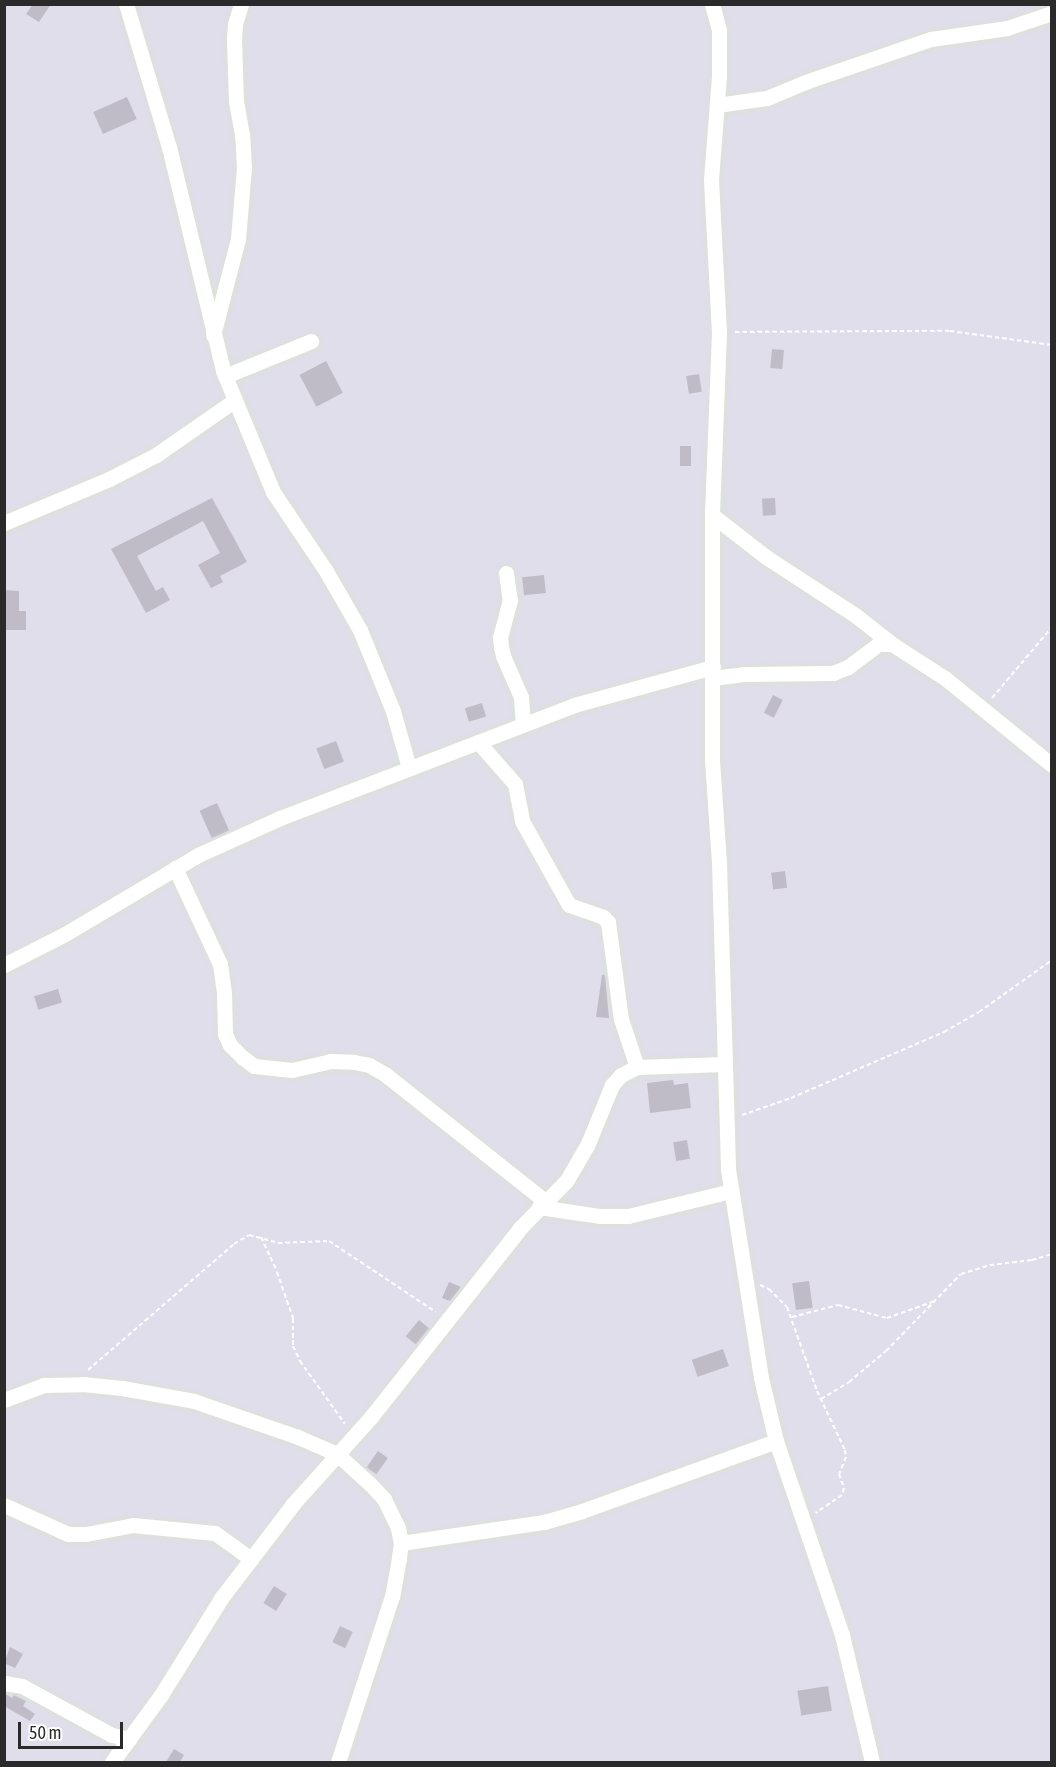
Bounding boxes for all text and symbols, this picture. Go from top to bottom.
scale bar [21,1710,126,1748]
text: 50 m [29,1722,61,1743]

